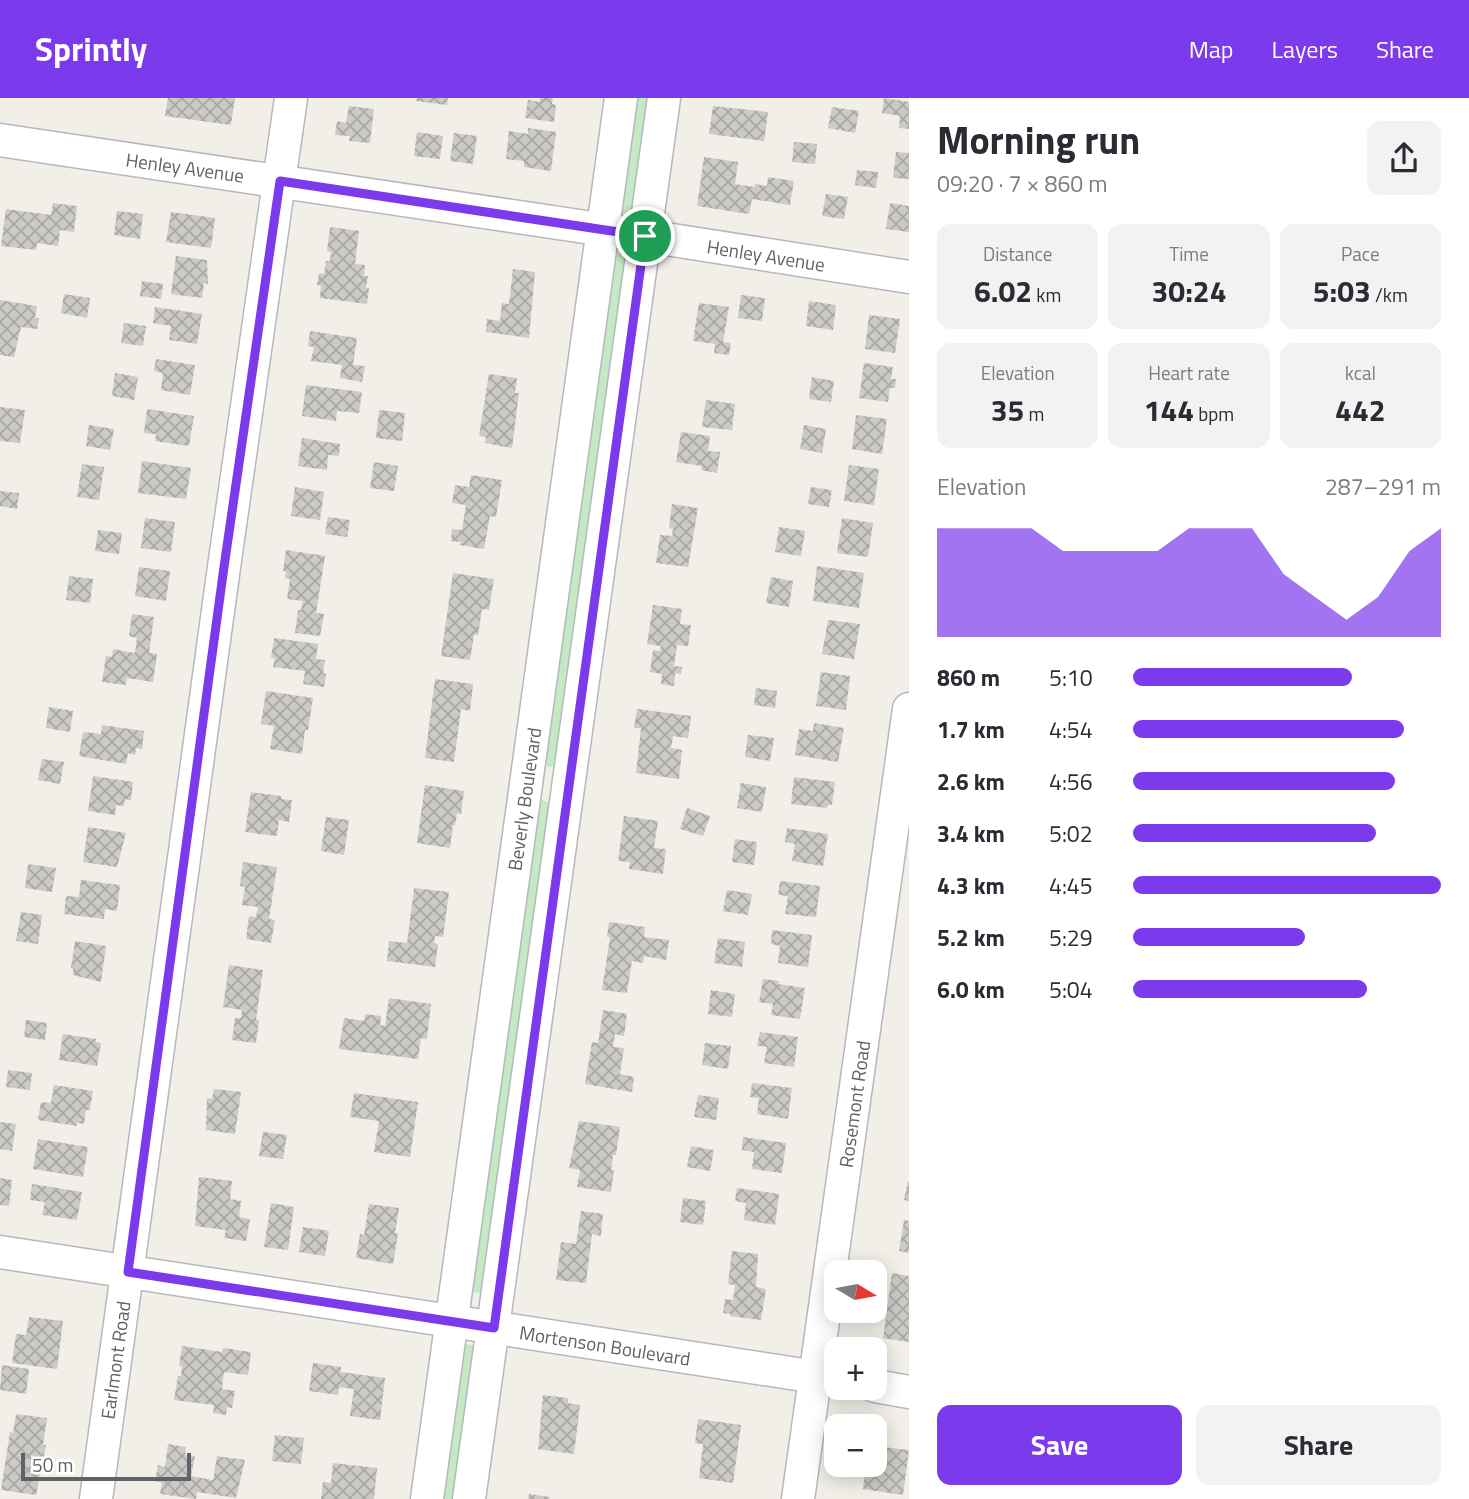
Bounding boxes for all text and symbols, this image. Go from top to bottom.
text: Sprintly [35,24,147,74]
text: Map [1189,31,1234,67]
text: Layers [1272,31,1338,67]
text: Share [1376,31,1434,67]
text: Morning run [937,111,1140,169]
button: share [1367,121,1441,195]
street label: Henley Avenue [124,144,246,190]
text: 09:20 · 7 × 860 m [937,166,1107,201]
pin [615,206,675,266]
icon: arrive [626,217,664,255]
street label: Henley Avenue [705,231,827,279]
text: Distance [983,239,1052,268]
text: Time [1169,239,1209,268]
text: Pace [1341,239,1380,268]
text: 6.02 [974,268,1032,314]
text: 30:24 [1152,268,1226,314]
text: 5:03 [1313,268,1371,314]
text: km [1032,280,1061,309]
text: /km [1371,280,1408,309]
text: Elevation [981,358,1055,387]
text: Heart rate [1148,358,1230,387]
text: kcal [1345,358,1376,387]
text: 35 [991,387,1024,433]
text: 144 [1144,387,1194,433]
text: 442 [1335,387,1386,433]
text: m [1024,399,1045,428]
text: bpm [1194,399,1234,428]
text: Elevation [937,469,1026,504]
text: 287–291 m [1325,469,1441,504]
text: 860 m [937,660,1000,695]
text: 5:10 [1049,660,1093,695]
text: 1.7 km [937,712,1005,747]
text: 4:54 [1049,712,1093,747]
street label: Beverly Boulevard [500,725,548,873]
text: 2.6 km [937,764,1005,799]
text: 4:56 [1049,764,1093,799]
text: 3.4 km [937,816,1005,851]
text: 5:02 [1049,816,1093,851]
text: 4.3 km [937,868,1005,903]
text: 4:45 [1049,868,1093,903]
text: 5.2 km [937,920,1005,955]
text: 5:29 [1049,920,1093,955]
text: 6.0 km [937,972,1005,1007]
text: 5:04 [1049,972,1093,1007]
street label: Rosemont Road [831,1039,877,1169]
north arrow [824,1260,887,1323]
map controls [824,1260,887,1477]
street label: Earlmont Road [92,1299,138,1421]
street label: Mortenson Boulevard [517,1317,693,1373]
button: + [824,1337,887,1400]
button: Save [937,1405,1182,1485]
button: Share [1196,1405,1441,1485]
button: − [824,1414,887,1477]
scale bar [21,1450,191,1482]
text: 50 m [32,1450,73,1479]

